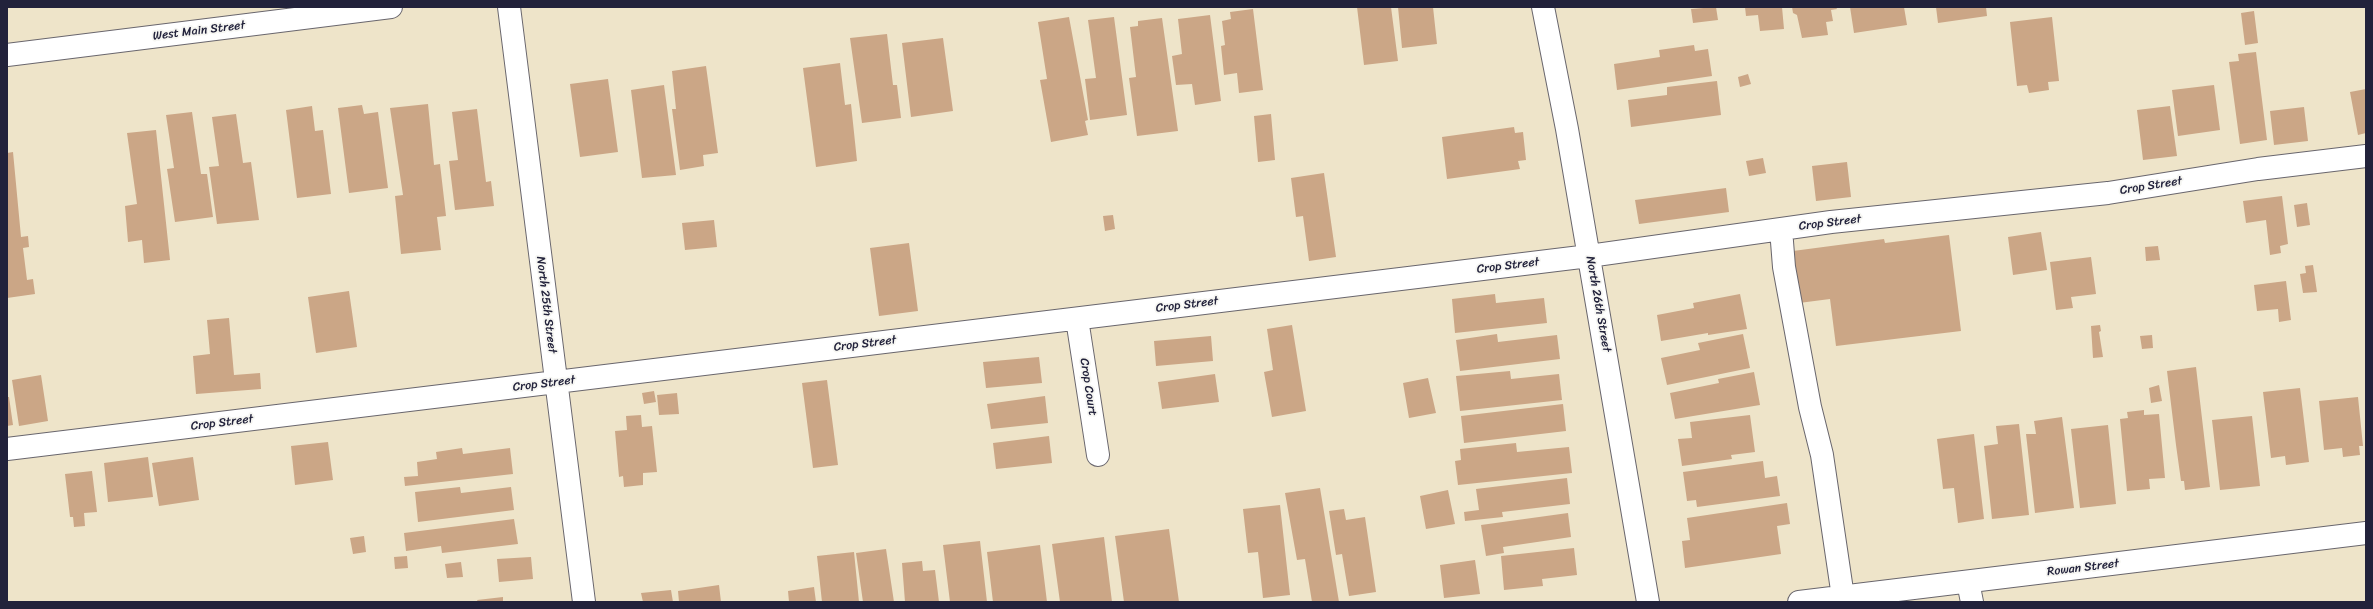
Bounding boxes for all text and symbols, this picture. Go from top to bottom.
street label: West Main Street [152,18,246,44]
street label: Crop Street [2119,174,2183,198]
street label: Crop Street [1798,212,1862,234]
street label: Crop Street [1476,255,1540,277]
street label: North 26th Street [1582,255,1614,353]
street label: North 25th Street [533,256,559,354]
street label: Crop Street [1155,294,1219,316]
street label: Crop Street [833,333,897,355]
street label: Crop Court [1076,357,1100,417]
street label: Crop Street [512,373,576,395]
street label: Crop Street [190,412,254,434]
street label: Rowan Street [2046,556,2120,580]

